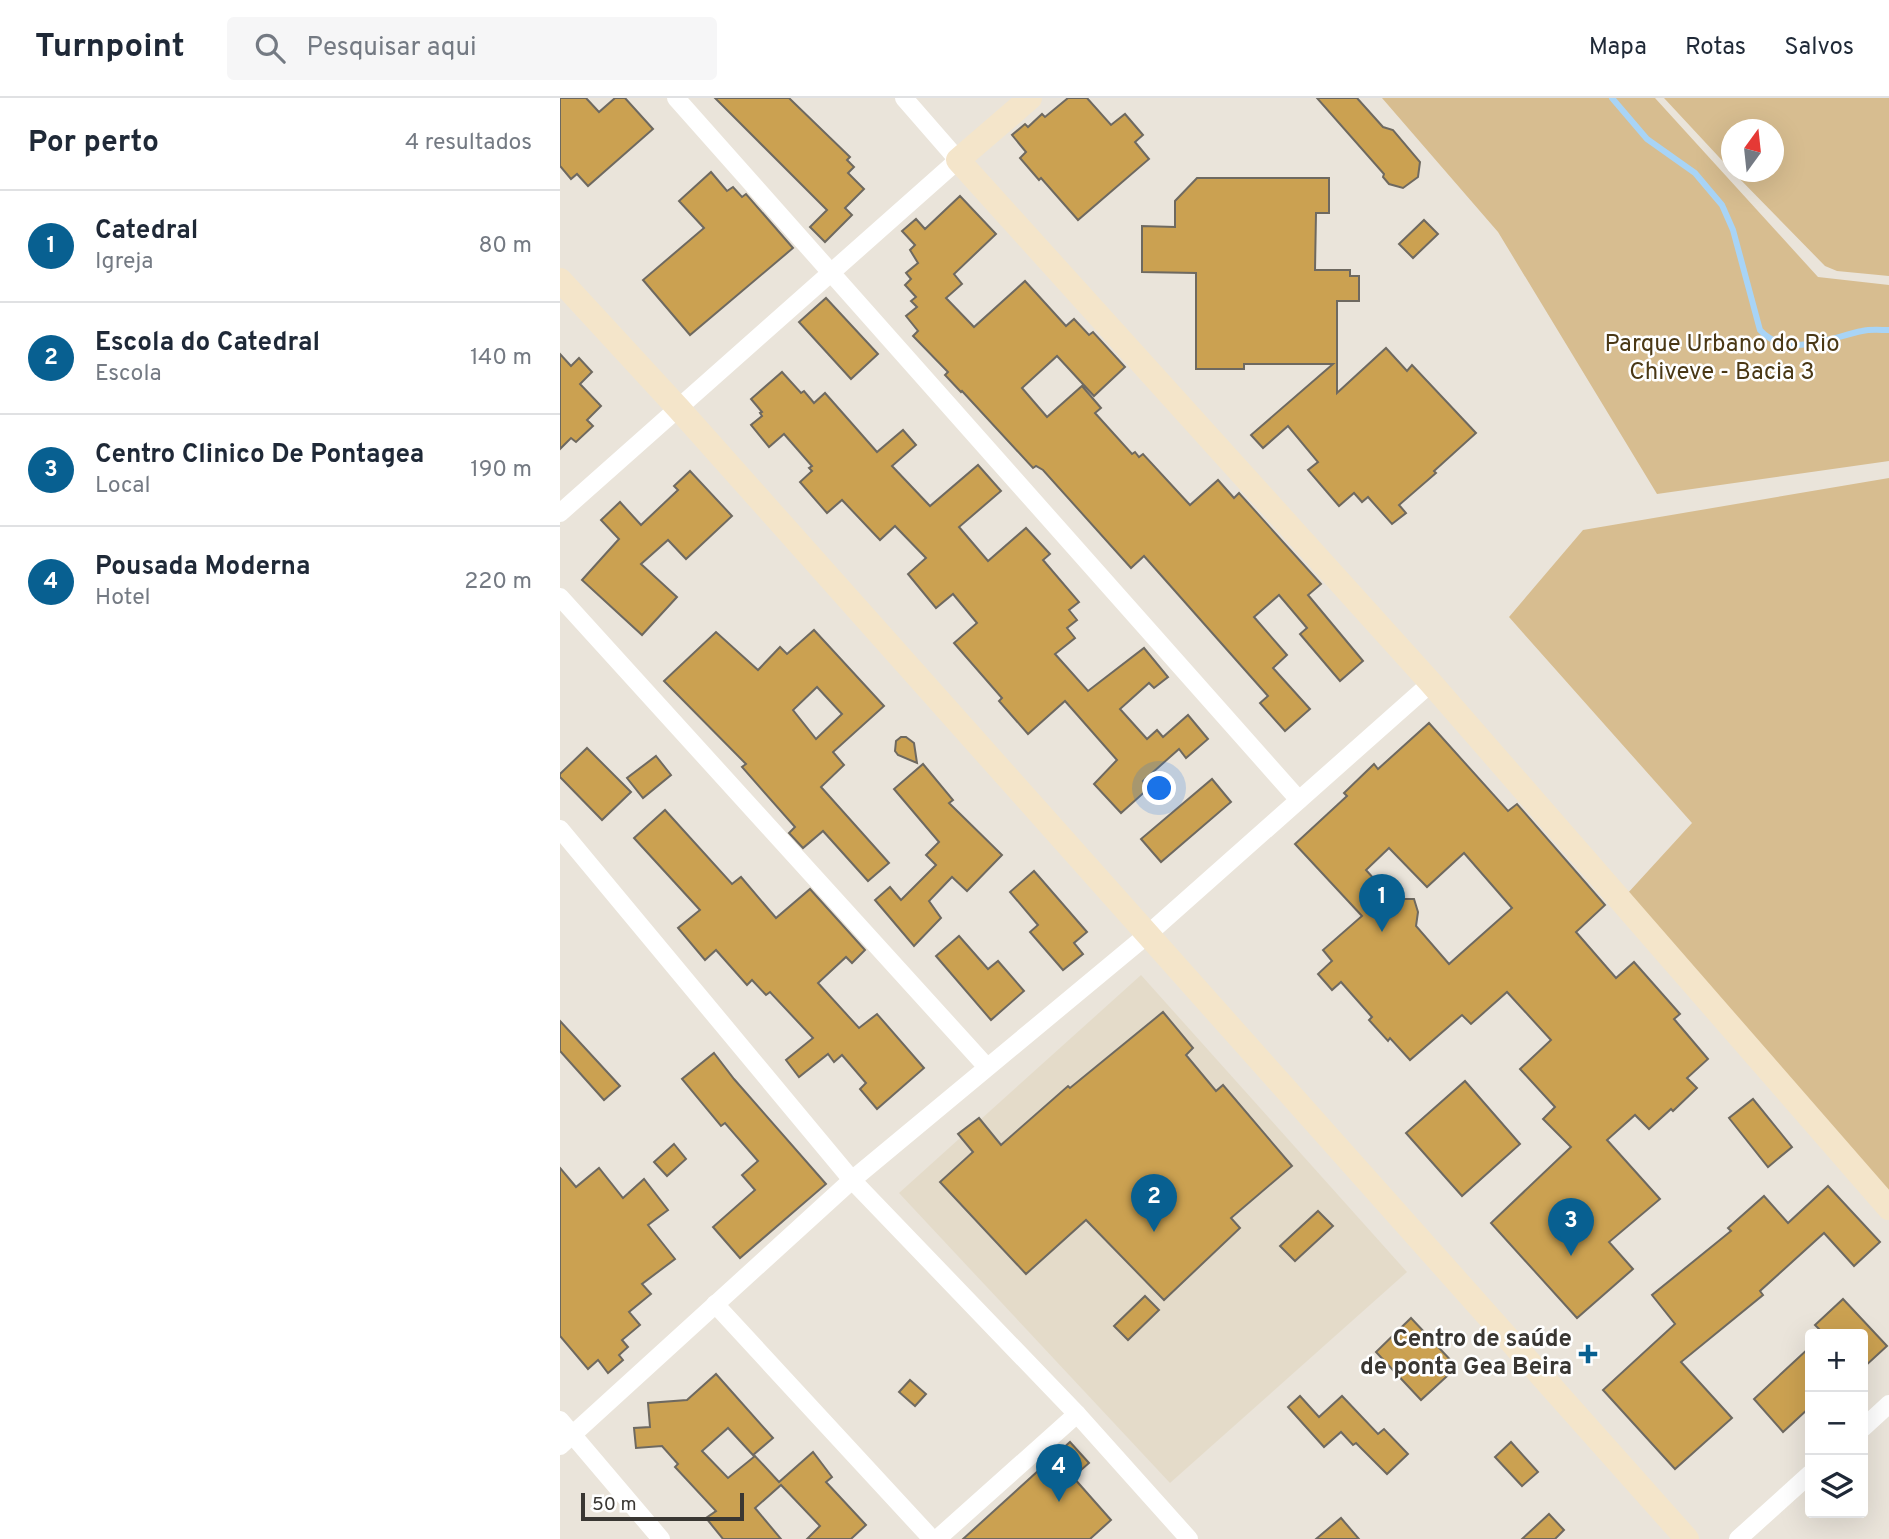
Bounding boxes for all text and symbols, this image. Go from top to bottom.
search box [227,17,717,80]
text: Turnpoint [35,27,185,69]
icon: search [251,29,289,67]
text: Pesquisar aqui [307,32,477,65]
text: Mapa [1589,33,1647,63]
text: Rotas [1685,33,1746,63]
text: Salvos [1784,33,1854,63]
north arrow [1721,119,1784,182]
text: Por perto [28,125,159,162]
text: 4 resultados [405,129,532,158]
text: Catedral [95,215,198,248]
text: 1 [46,232,56,261]
text: 80 m [479,232,532,261]
text: Igreja [95,248,153,277]
text: Escola do Catedral [95,327,320,360]
park label: Parque Urbano do Rio Chiveve - Bacia 3 [1604,330,1840,388]
text: 2 [44,344,58,373]
text: 140 m [470,344,532,373]
text: Escola [95,360,162,389]
text: Centro Clinico De Pontagea [95,439,424,472]
text: 3 [44,456,58,485]
text: 190 m [470,456,532,485]
text: Local [95,472,150,501]
text: Pousada Moderna [95,551,310,584]
text: 4 [44,568,58,597]
text: 220 m [464,568,532,597]
text: Hotel [95,584,151,613]
your location [1142,771,1176,805]
pin: 1 [1359,874,1405,932]
pin: 2 [1131,1174,1177,1232]
pin: 3 [1548,1198,1594,1256]
place label: Centro de saúde de ponta Gea Beira [1360,1325,1572,1383]
map controls [1805,1329,1868,1518]
button: + [1805,1329,1868,1392]
marker: Centro de saúde de ponta Gea Beira [1578,1344,1598,1364]
button: − [1805,1392,1868,1455]
pin: 4 [1036,1444,1082,1502]
button: layers [1805,1455,1868,1518]
scale bar [581,1490,744,1522]
text: 50 m [592,1493,637,1517]

